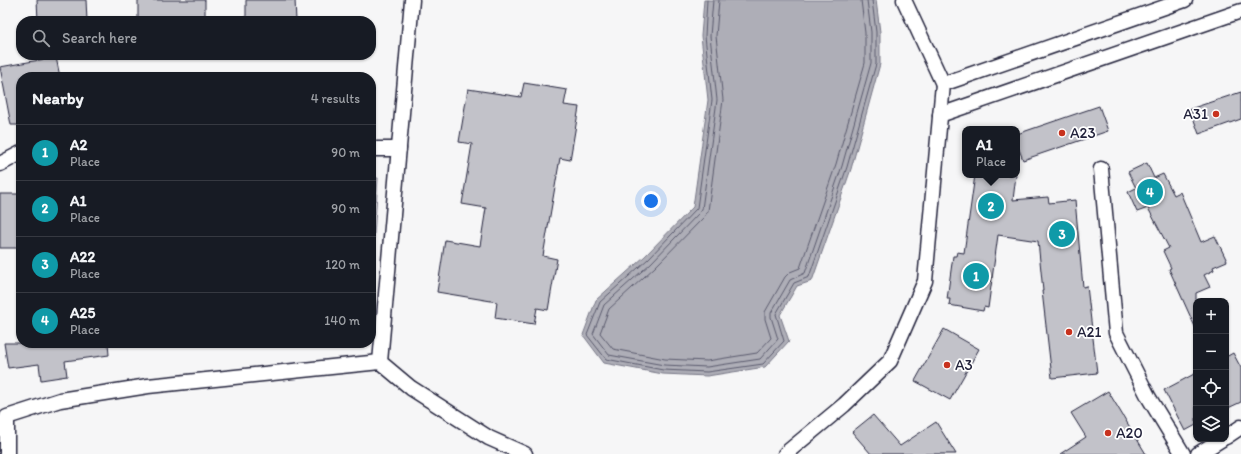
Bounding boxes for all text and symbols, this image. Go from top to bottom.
search box [16,16,376,60]
icon: search [30,27,52,49]
text: Search here [62,29,137,47]
text: Nearby [32,88,84,108]
text: 4 results [311,91,360,106]
place label: A31 [1183,105,1208,123]
marker: A31 [1211,109,1221,119]
place label: A23 [1070,124,1096,142]
popup [962,126,1020,178]
marker: A23 [1057,128,1067,138]
text: A2 [70,136,88,154]
text: A1 [976,136,993,154]
text: 1 [42,145,48,160]
text: 90 m [331,145,360,160]
text: Place [70,154,100,169]
text: Place [976,154,1006,169]
pin: 4 [1137,177,1163,207]
your location [641,191,661,211]
pin: 2 [978,191,1004,221]
text: A1 [70,192,87,210]
text: 2 [42,201,48,216]
text: 90 m [331,201,360,216]
text: Place [70,210,100,225]
pin: 3 [1049,219,1075,249]
text: A22 [70,248,95,266]
text: 3 [41,257,49,272]
text: 120 m [325,257,360,272]
pin: 1 [963,261,989,291]
text: Place [70,266,100,281]
map controls [1193,298,1229,442]
button: + [1193,298,1229,334]
text: A25 [70,304,95,322]
text: 4 [41,313,49,328]
text: 140 m [324,313,360,328]
text: Place [70,322,100,337]
place label: A21 [1077,323,1101,341]
marker: A21 [1064,327,1074,337]
button: − [1193,334,1229,370]
place label: A3 [955,356,973,374]
marker: A3 [942,360,952,370]
button: locate [1193,370,1229,406]
button: layers [1193,406,1229,442]
place label: A20 [1116,424,1143,442]
marker: A20 [1103,428,1113,438]

